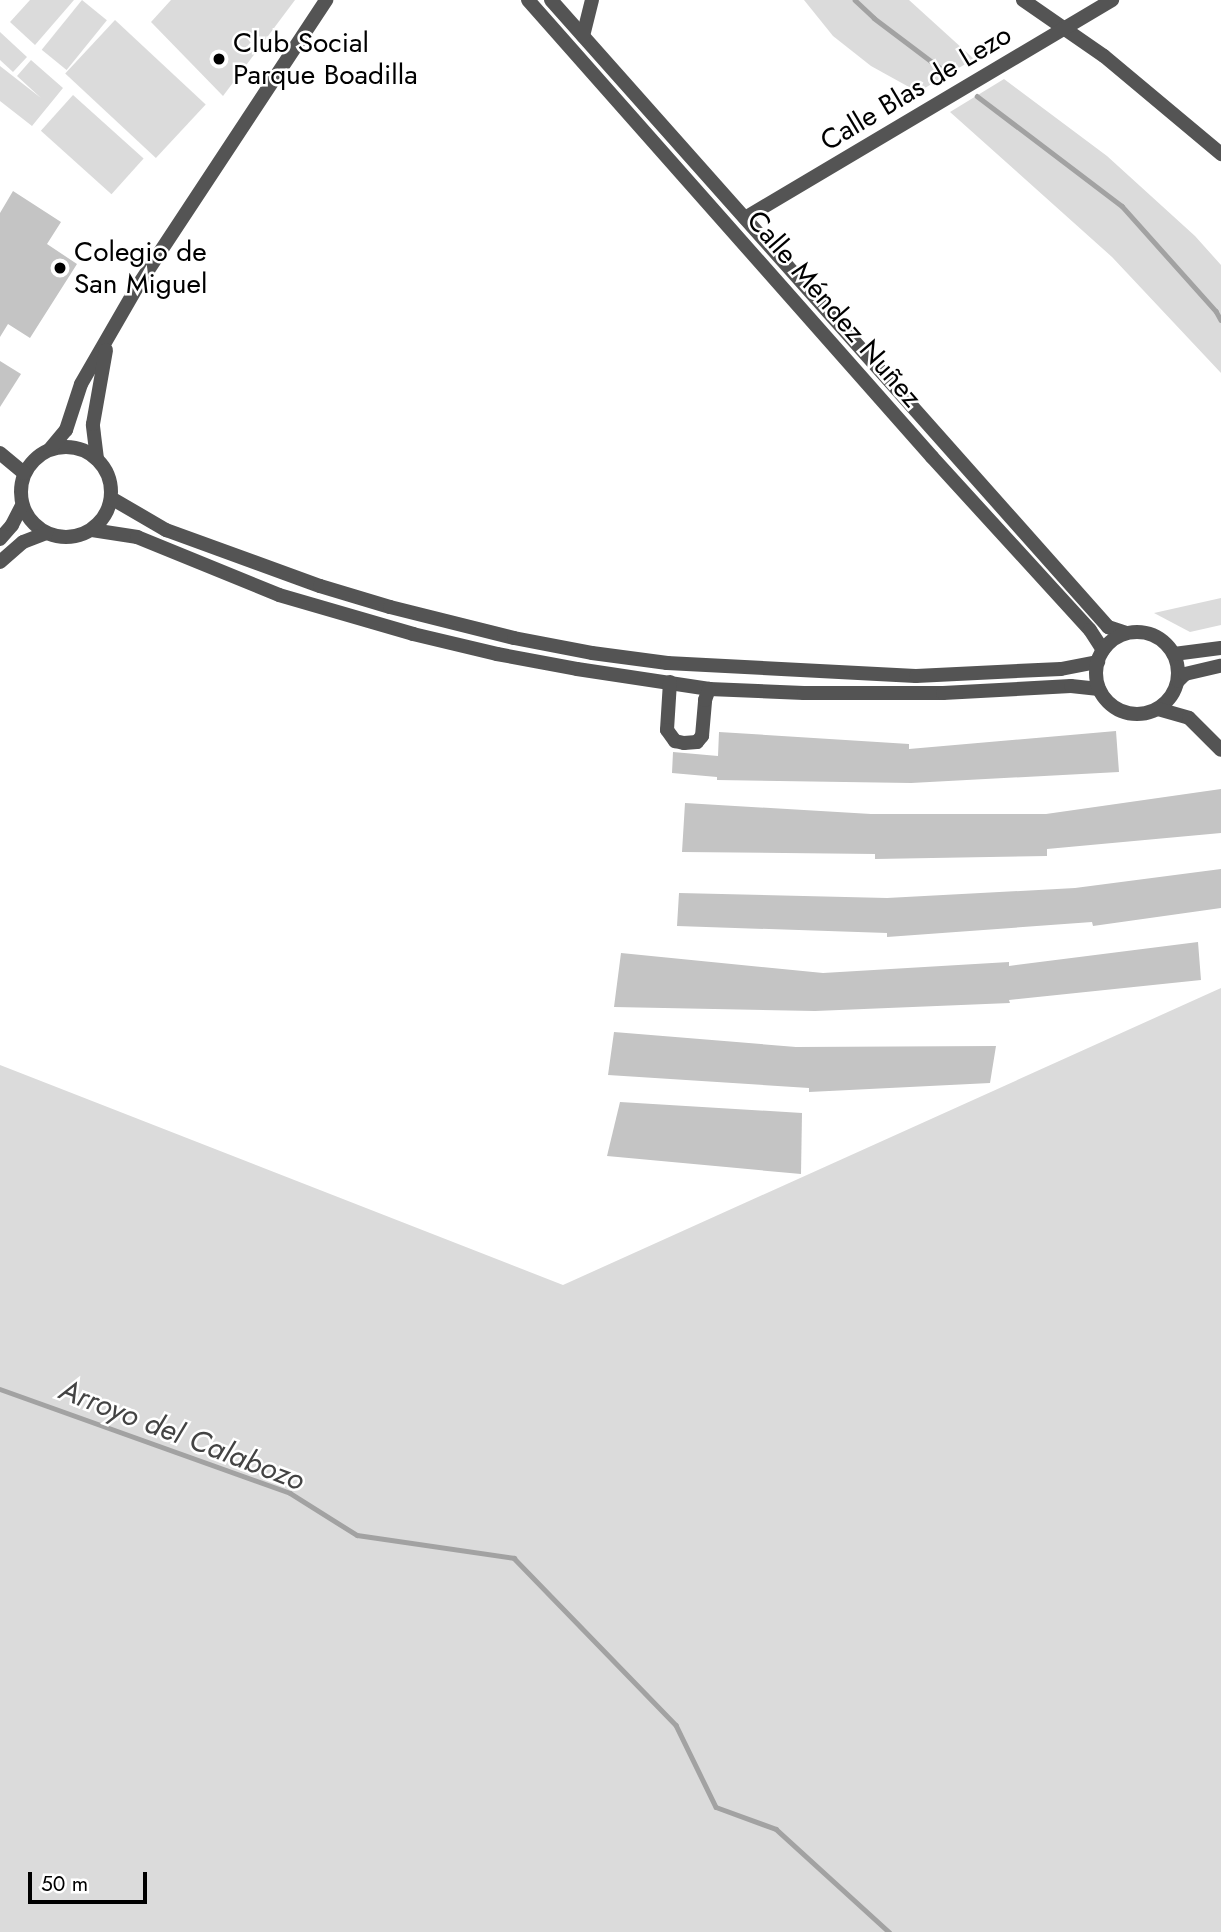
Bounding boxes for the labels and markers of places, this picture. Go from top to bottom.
place label: Club Social Parque Boadilla [233,26,418,92]
marker: Club Social Parque Boadilla [211,51,227,67]
place label: Colegio de San Miguel [74,235,207,301]
marker: Colegio de San Miguel [52,260,68,276]

